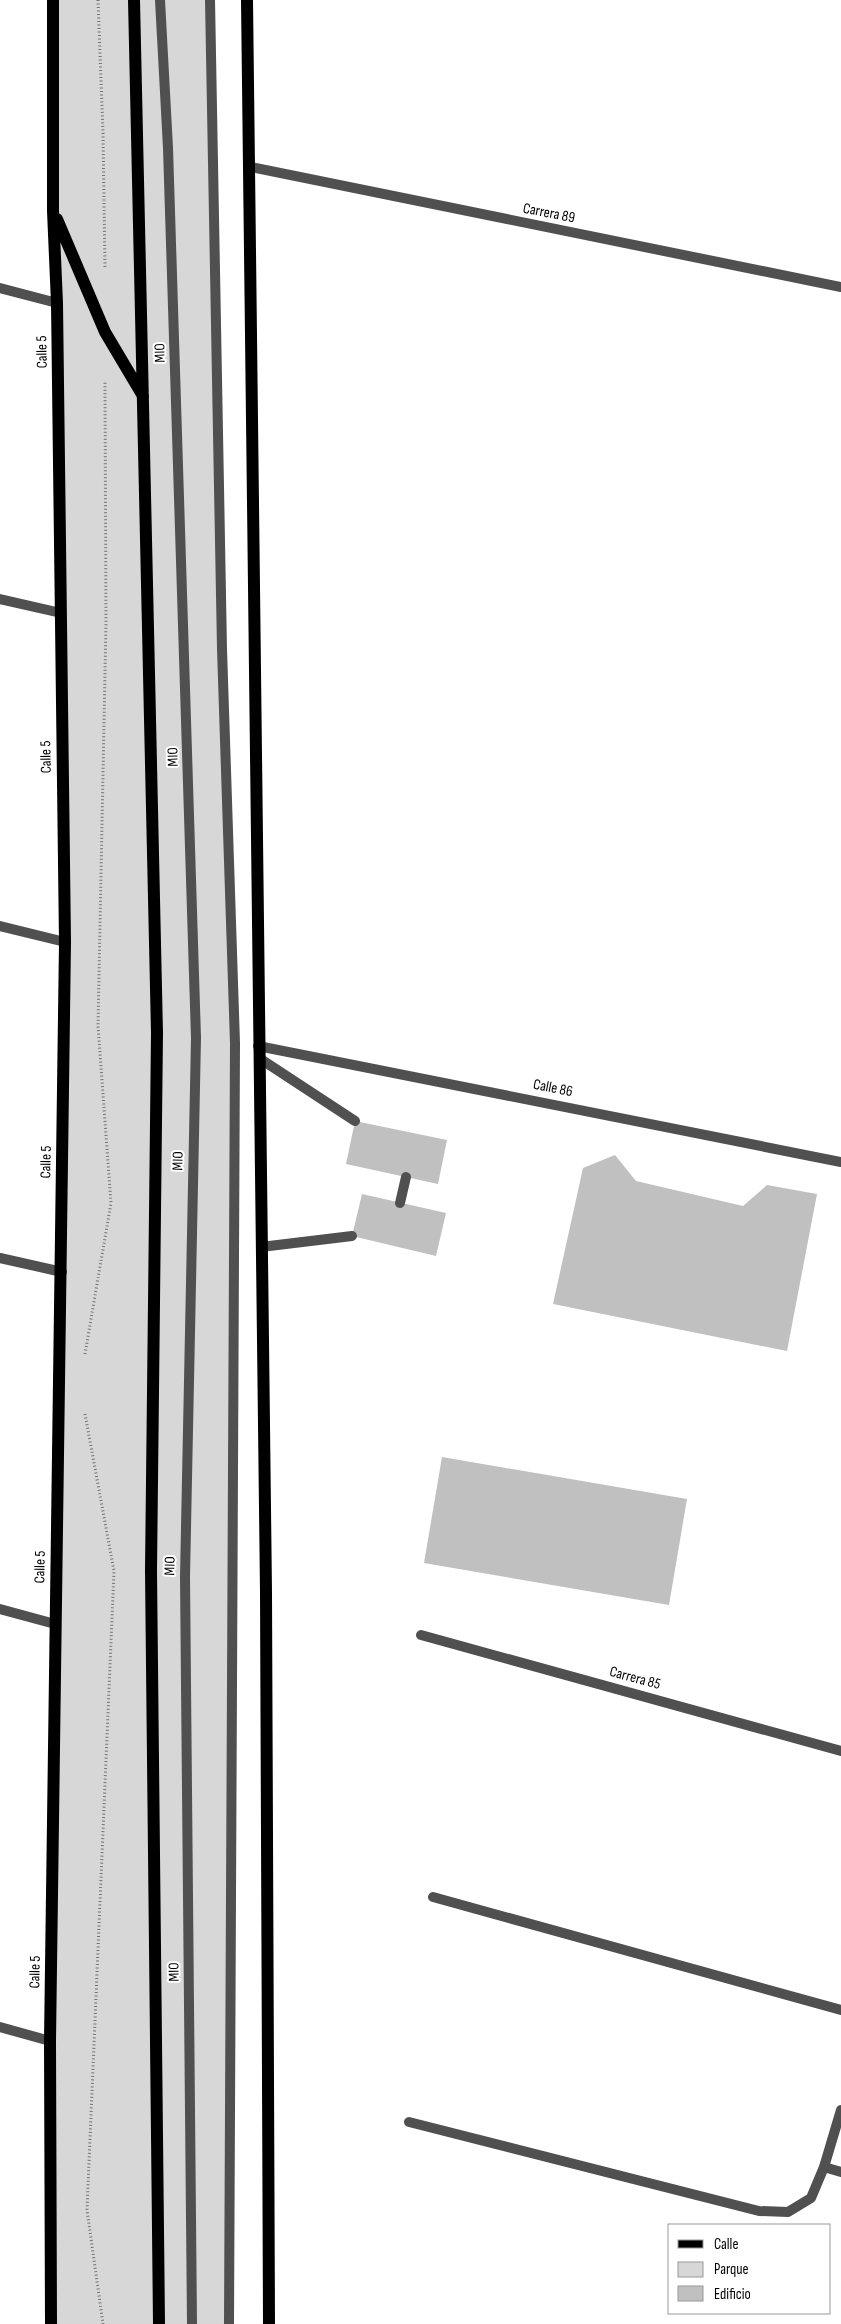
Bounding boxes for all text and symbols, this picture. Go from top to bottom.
street label: Carrera 89 [521,199,577,227]
street label: Calle 5 [32,335,52,369]
street label: MIO [150,343,170,363]
street label: Calle 5 [36,740,56,774]
street label: MIO [163,747,183,767]
street label: Calle 86 [532,1075,574,1101]
street label: Calle 5 [36,1145,56,1179]
street label: MIO [168,1151,188,1171]
street label: Calle 5 [30,1550,50,1584]
street label: MIO [160,1556,180,1576]
street label: Carrera 85 [607,1662,663,1694]
street label: Calle 5 [25,1955,45,1989]
street label: MIO [164,1962,184,1982]
legend [668,2224,831,2314]
text: Calle [714,2235,738,2254]
text: Parque [714,2260,749,2279]
text: Edificio [714,2285,751,2304]

